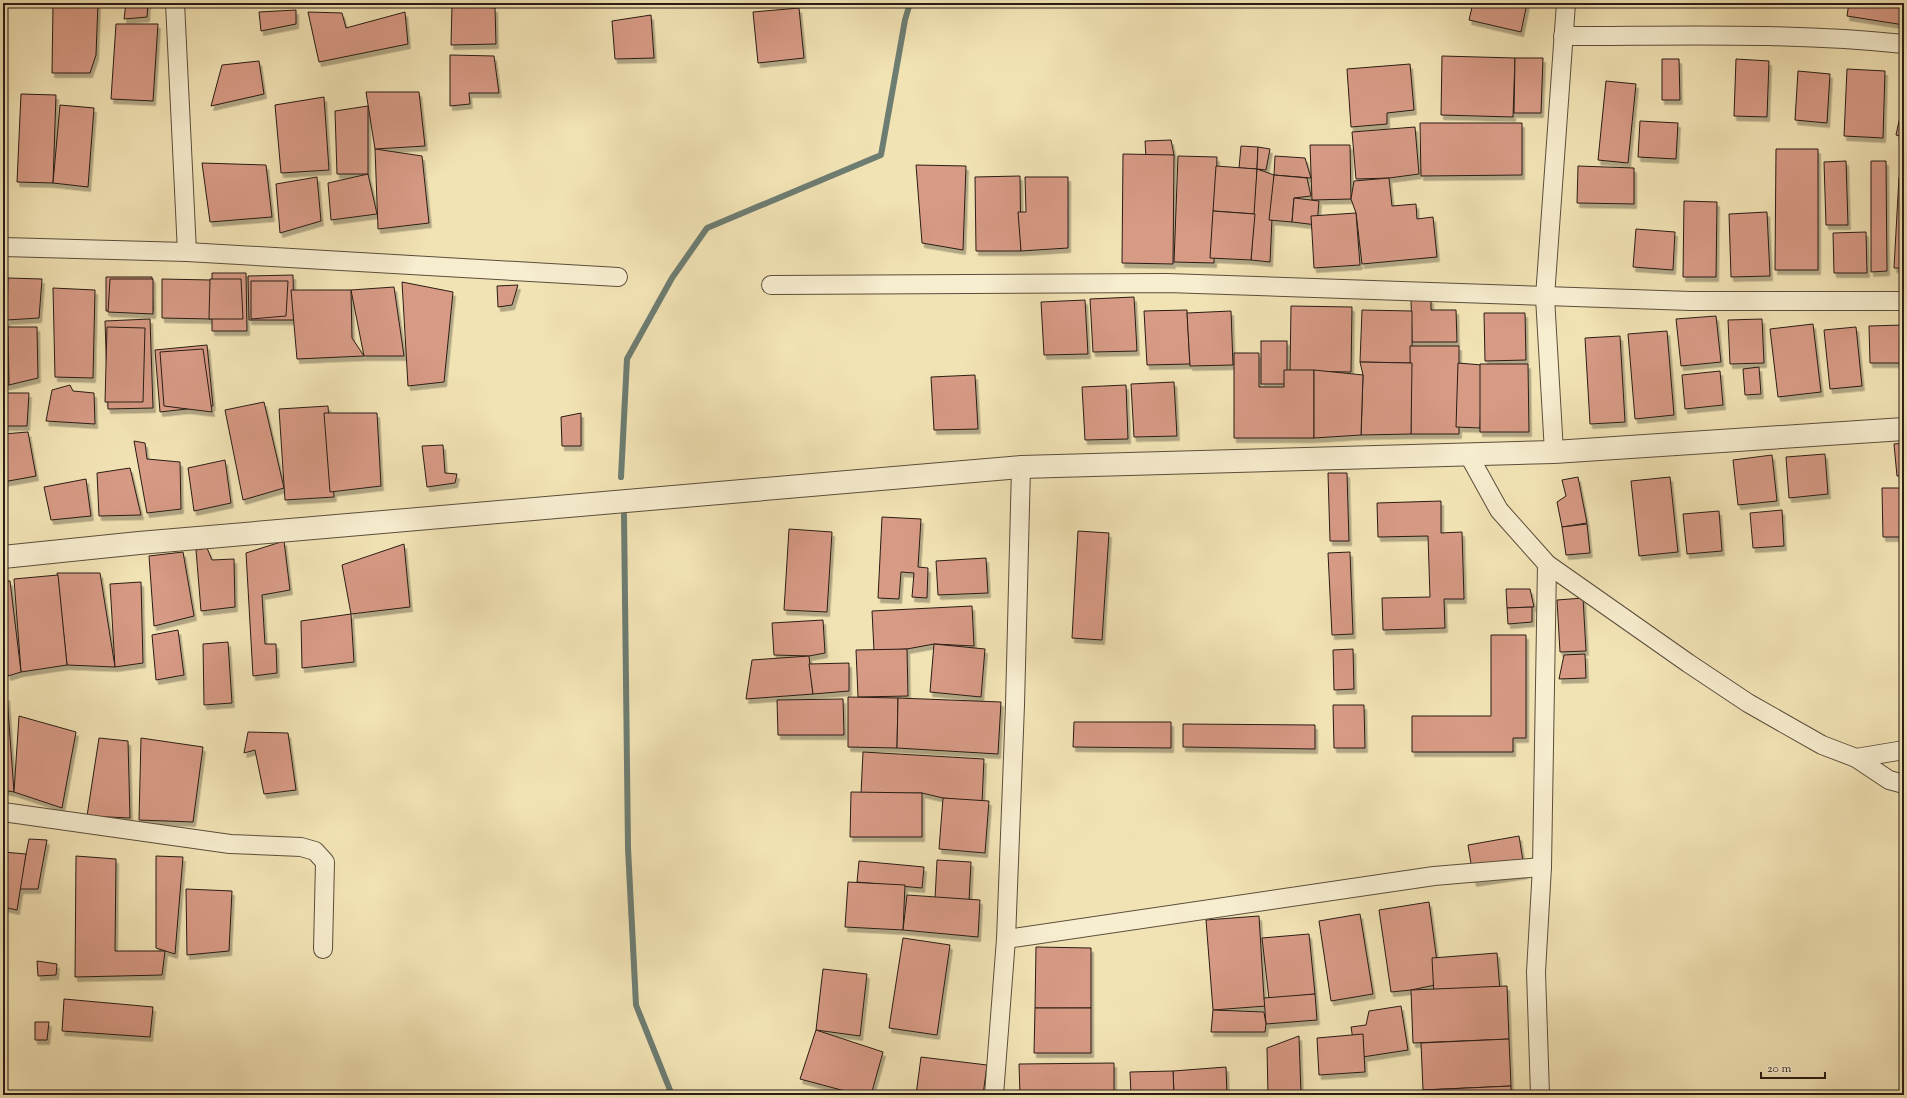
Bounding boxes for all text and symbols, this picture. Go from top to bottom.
scale bar [1761,1054,1825,1080]
text: 20 m [1767,1060,1792,1078]

